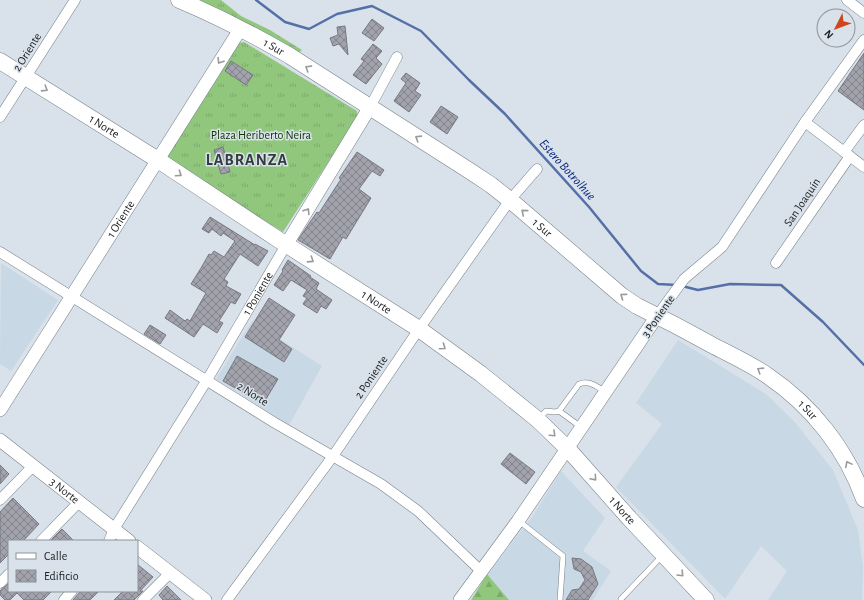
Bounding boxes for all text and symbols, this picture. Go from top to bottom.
north arrow [816,8,856,48]
text: N [822,28,836,41]
street label: 2 Oriente [11,31,43,73]
street label: 1 Sur [262,36,287,57]
one-way arrow [218,57,225,64]
one-way arrow [305,65,312,73]
one-way arrow [41,85,48,92]
street label: 1 Norte [87,112,121,140]
park label: Plaza Heriberto Neira [211,129,312,141]
one-way arrow [415,135,422,142]
water label: Estero Botrolhue [536,137,597,203]
district label: LABRANZA [206,152,288,168]
one-way arrow [174,169,181,176]
street label: San Joaquín [782,176,822,228]
street label: 1 Oriente [104,198,137,240]
one-way arrow [302,208,309,215]
one-way arrow [522,210,529,217]
street label: 1 Sur [530,216,555,239]
one-way arrow [307,256,314,263]
street label: 1 Poniente [240,270,275,317]
street label: 1 Norte [359,288,394,316]
street label: 3 Poniente [639,293,677,339]
one-way arrow [621,294,628,301]
one-way arrow [439,342,446,349]
street label: 2 Poniente [352,353,390,401]
one-way arrow [757,368,764,375]
street label: 2 Norte [235,380,271,408]
street label: 1 Sur [796,398,820,422]
one-way arrow [548,430,556,437]
one-way arrow [845,460,853,468]
one-way arrow [589,473,596,481]
street label: 3 Norte [48,475,82,506]
street label: 1 Norte [607,494,638,527]
legend [8,540,138,592]
text: Calle [44,550,67,562]
one-way arrow [676,569,684,577]
text: Edificio [44,570,79,582]

